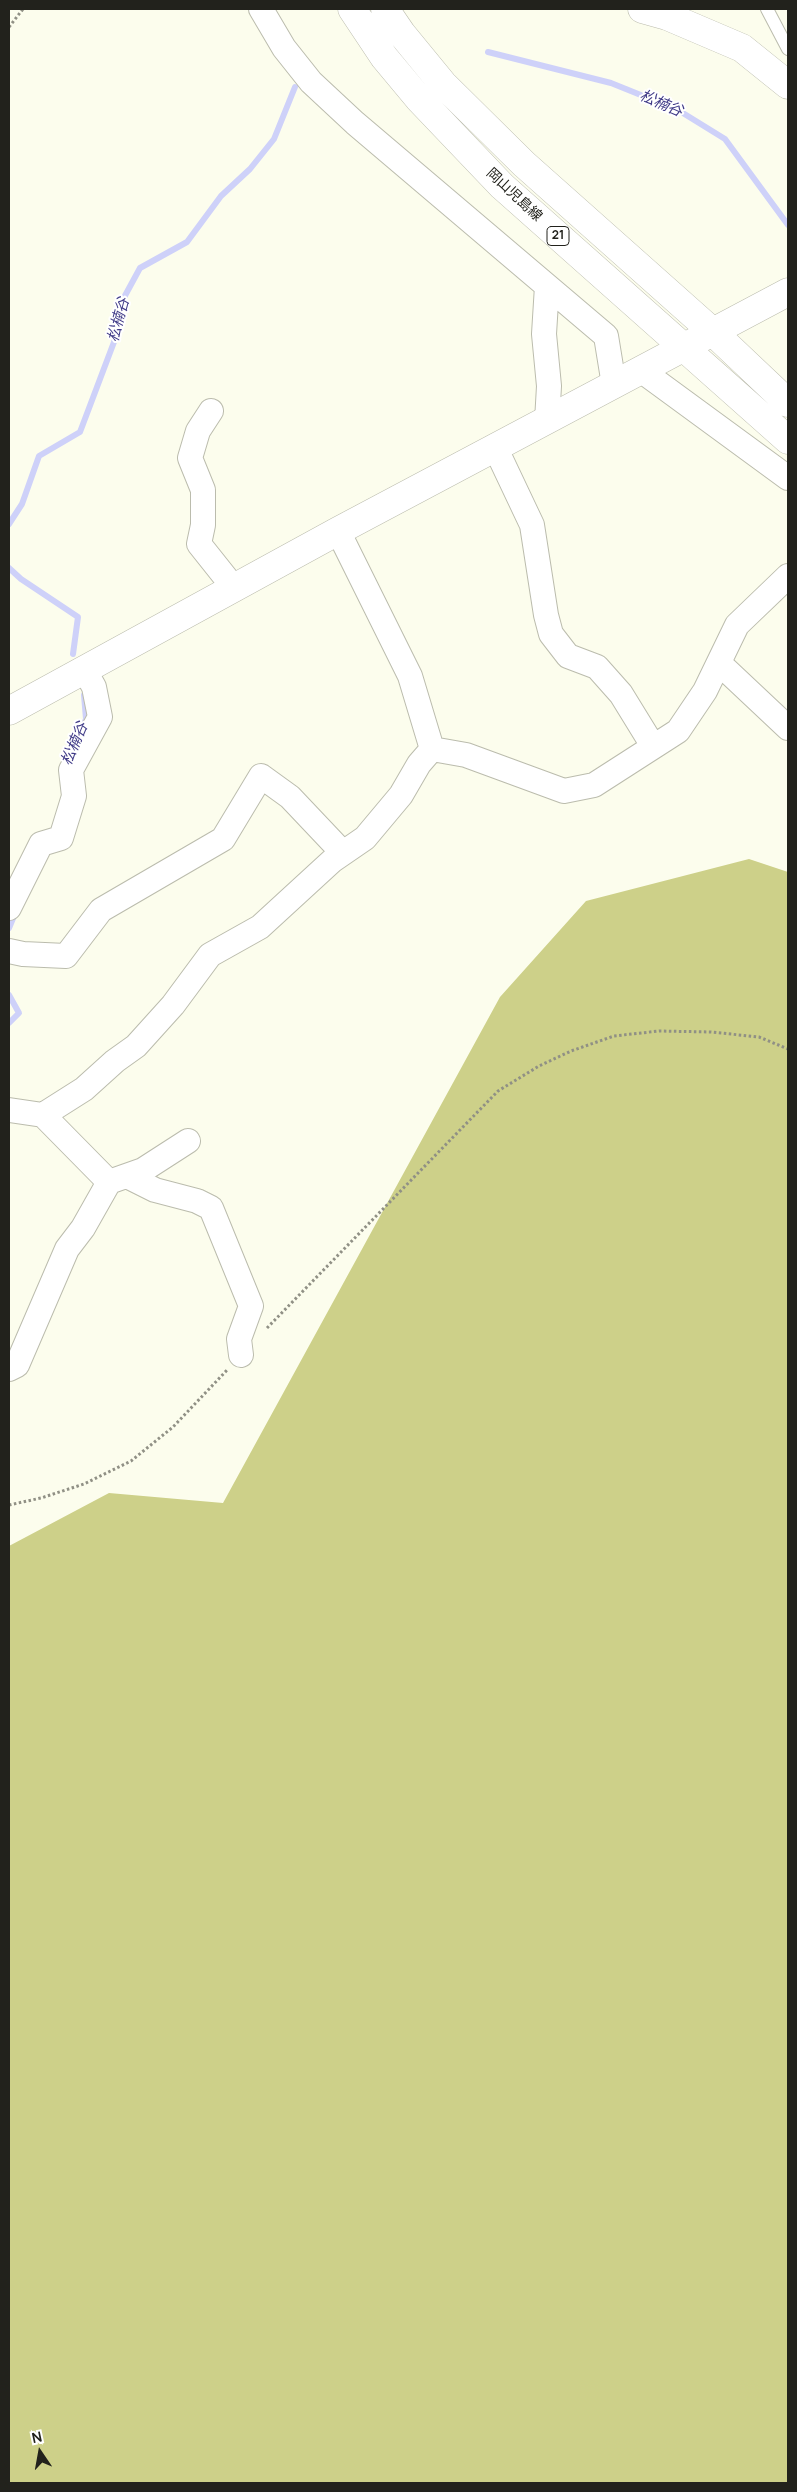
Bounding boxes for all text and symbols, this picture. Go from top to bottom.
water label: 松楠谷 [637,87,685,121]
street label: 岡山児島線 [483,165,545,225]
road number: 21 [547,227,569,246]
water label: 松楠谷 [104,296,134,344]
water label: 松楠谷 [58,720,92,768]
north arrow [15,2427,65,2477]
text: N [30,2427,44,2447]

